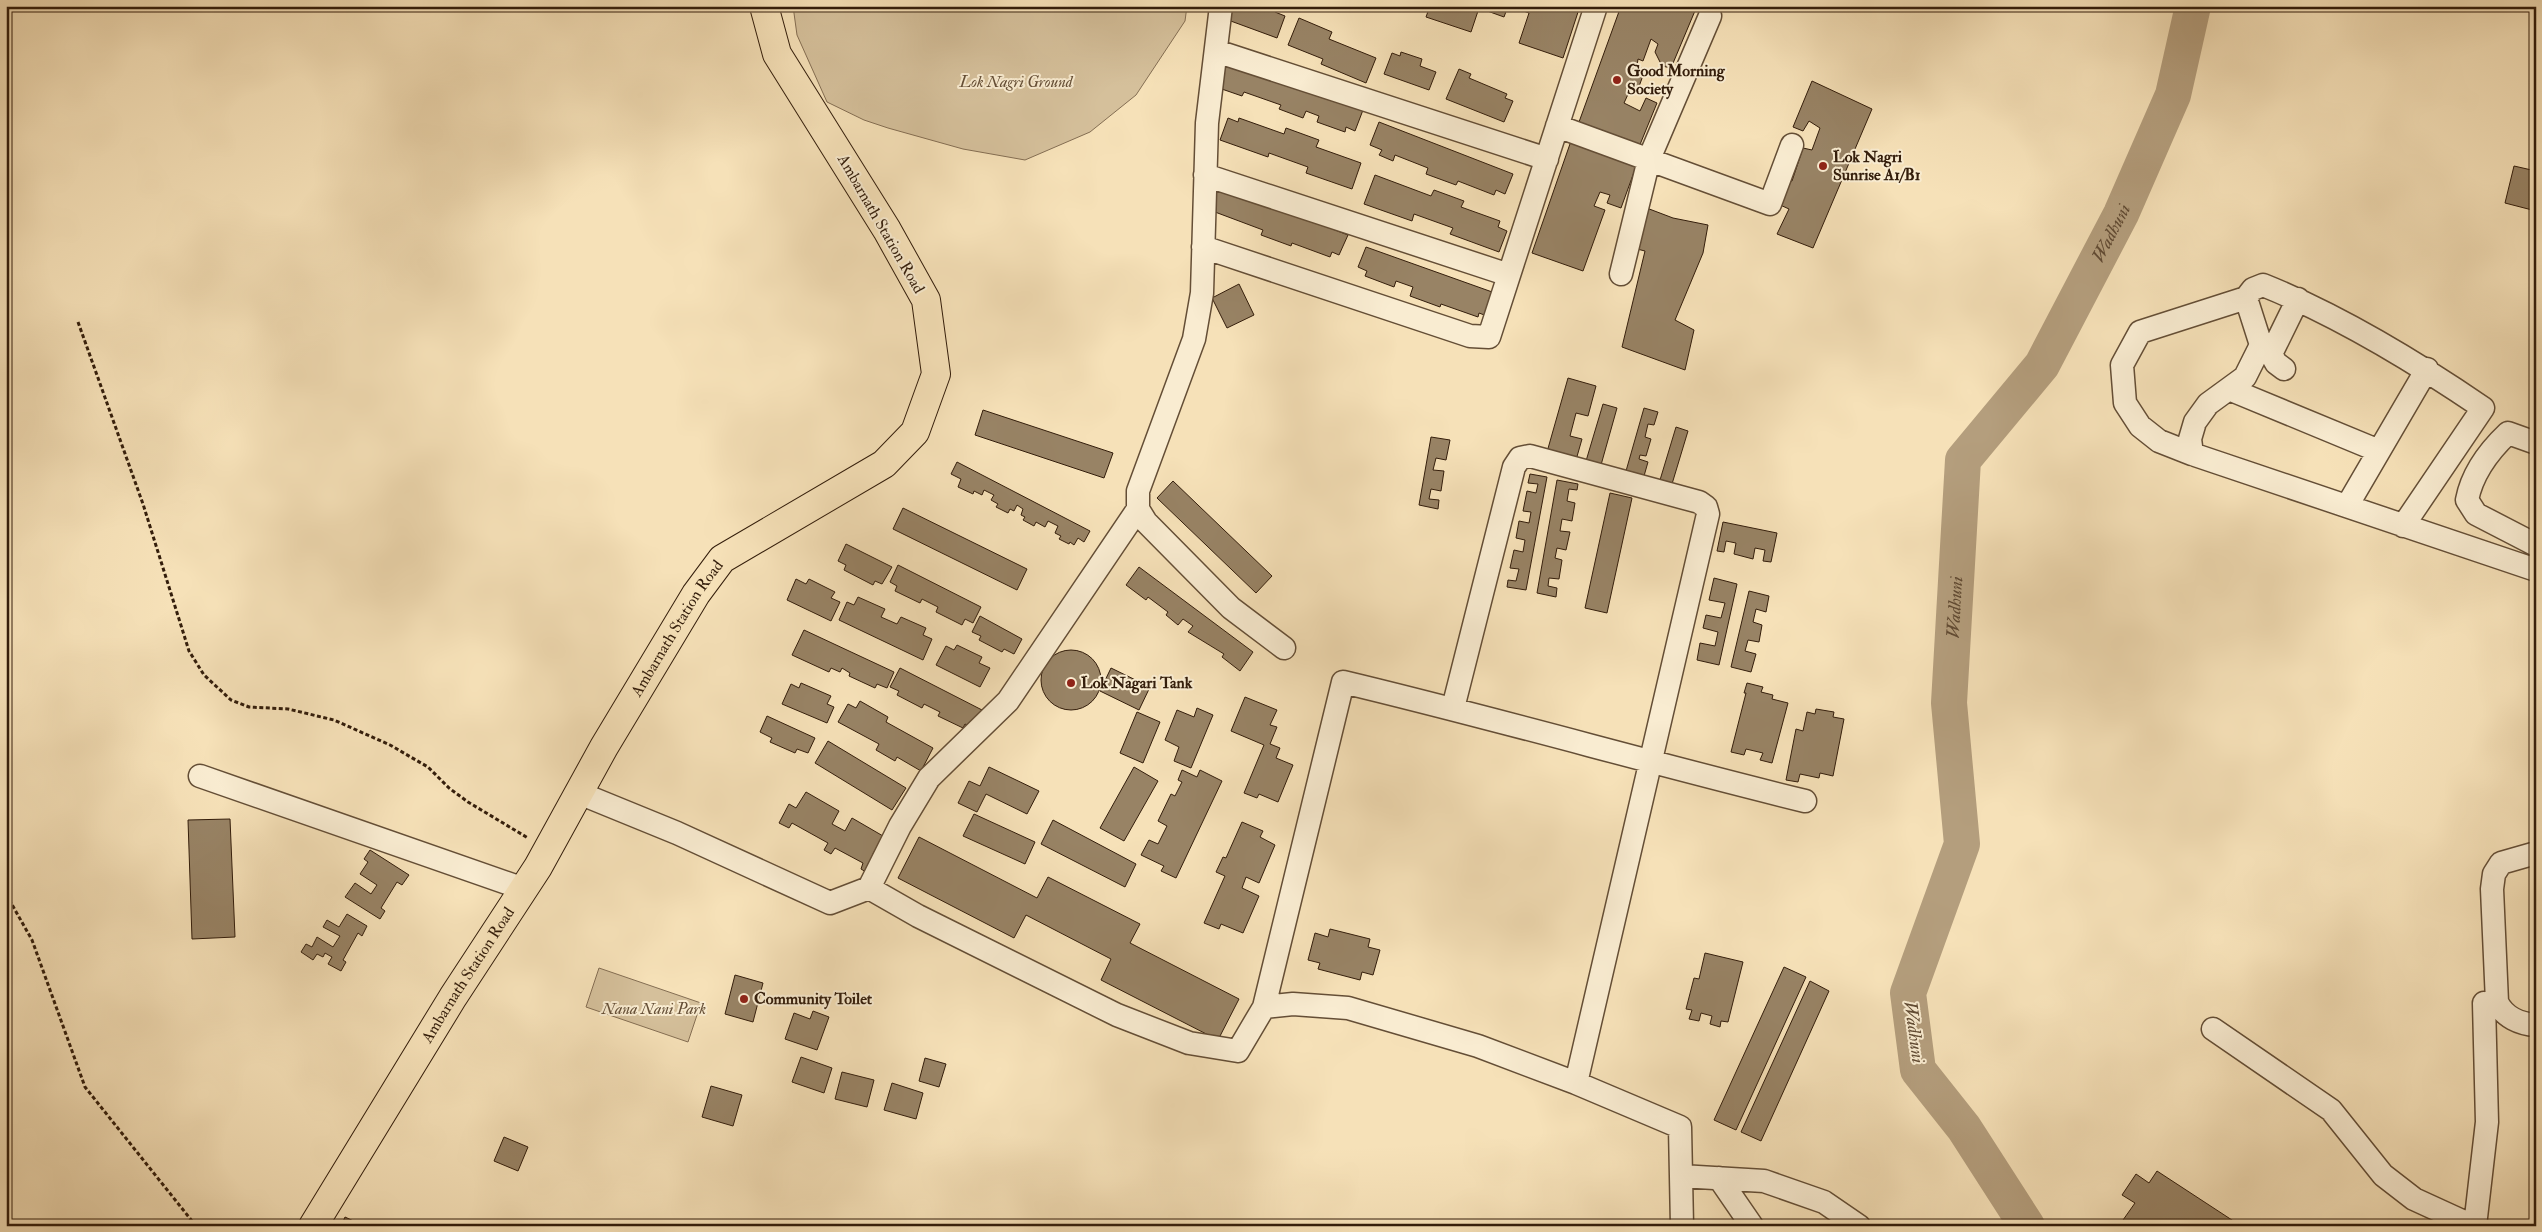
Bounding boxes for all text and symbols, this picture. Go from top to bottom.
place label: Good Morning Society [1627,61,1726,100]
park label: Lok Nagri Ground [959,72,1074,92]
marker: Good Morning Society [1611,74,1623,86]
place label: Lok Nagri Sunrise A1/B1 [1833,147,1921,185]
street label: Ambarnath Station Road [832,150,929,297]
marker: Lok Nagri Sunrise A1/B1 [1817,160,1829,172]
water label: Wadhuni [2086,200,2135,266]
street label: Ambarnath Station Road [626,556,728,701]
water label: Wadhuni [1941,575,1968,639]
place label: Lok Nagari Tank [1081,673,1193,694]
marker: Lok Nagari Tank [1065,677,1077,689]
street label: Ambarnath Station Road [417,903,519,1048]
place label: Community Toilet [754,989,873,1010]
marker: Community Toilet [738,993,750,1005]
park label: Nana Nani Park [601,999,707,1019]
water label: Wadhuni [1898,999,1930,1065]

